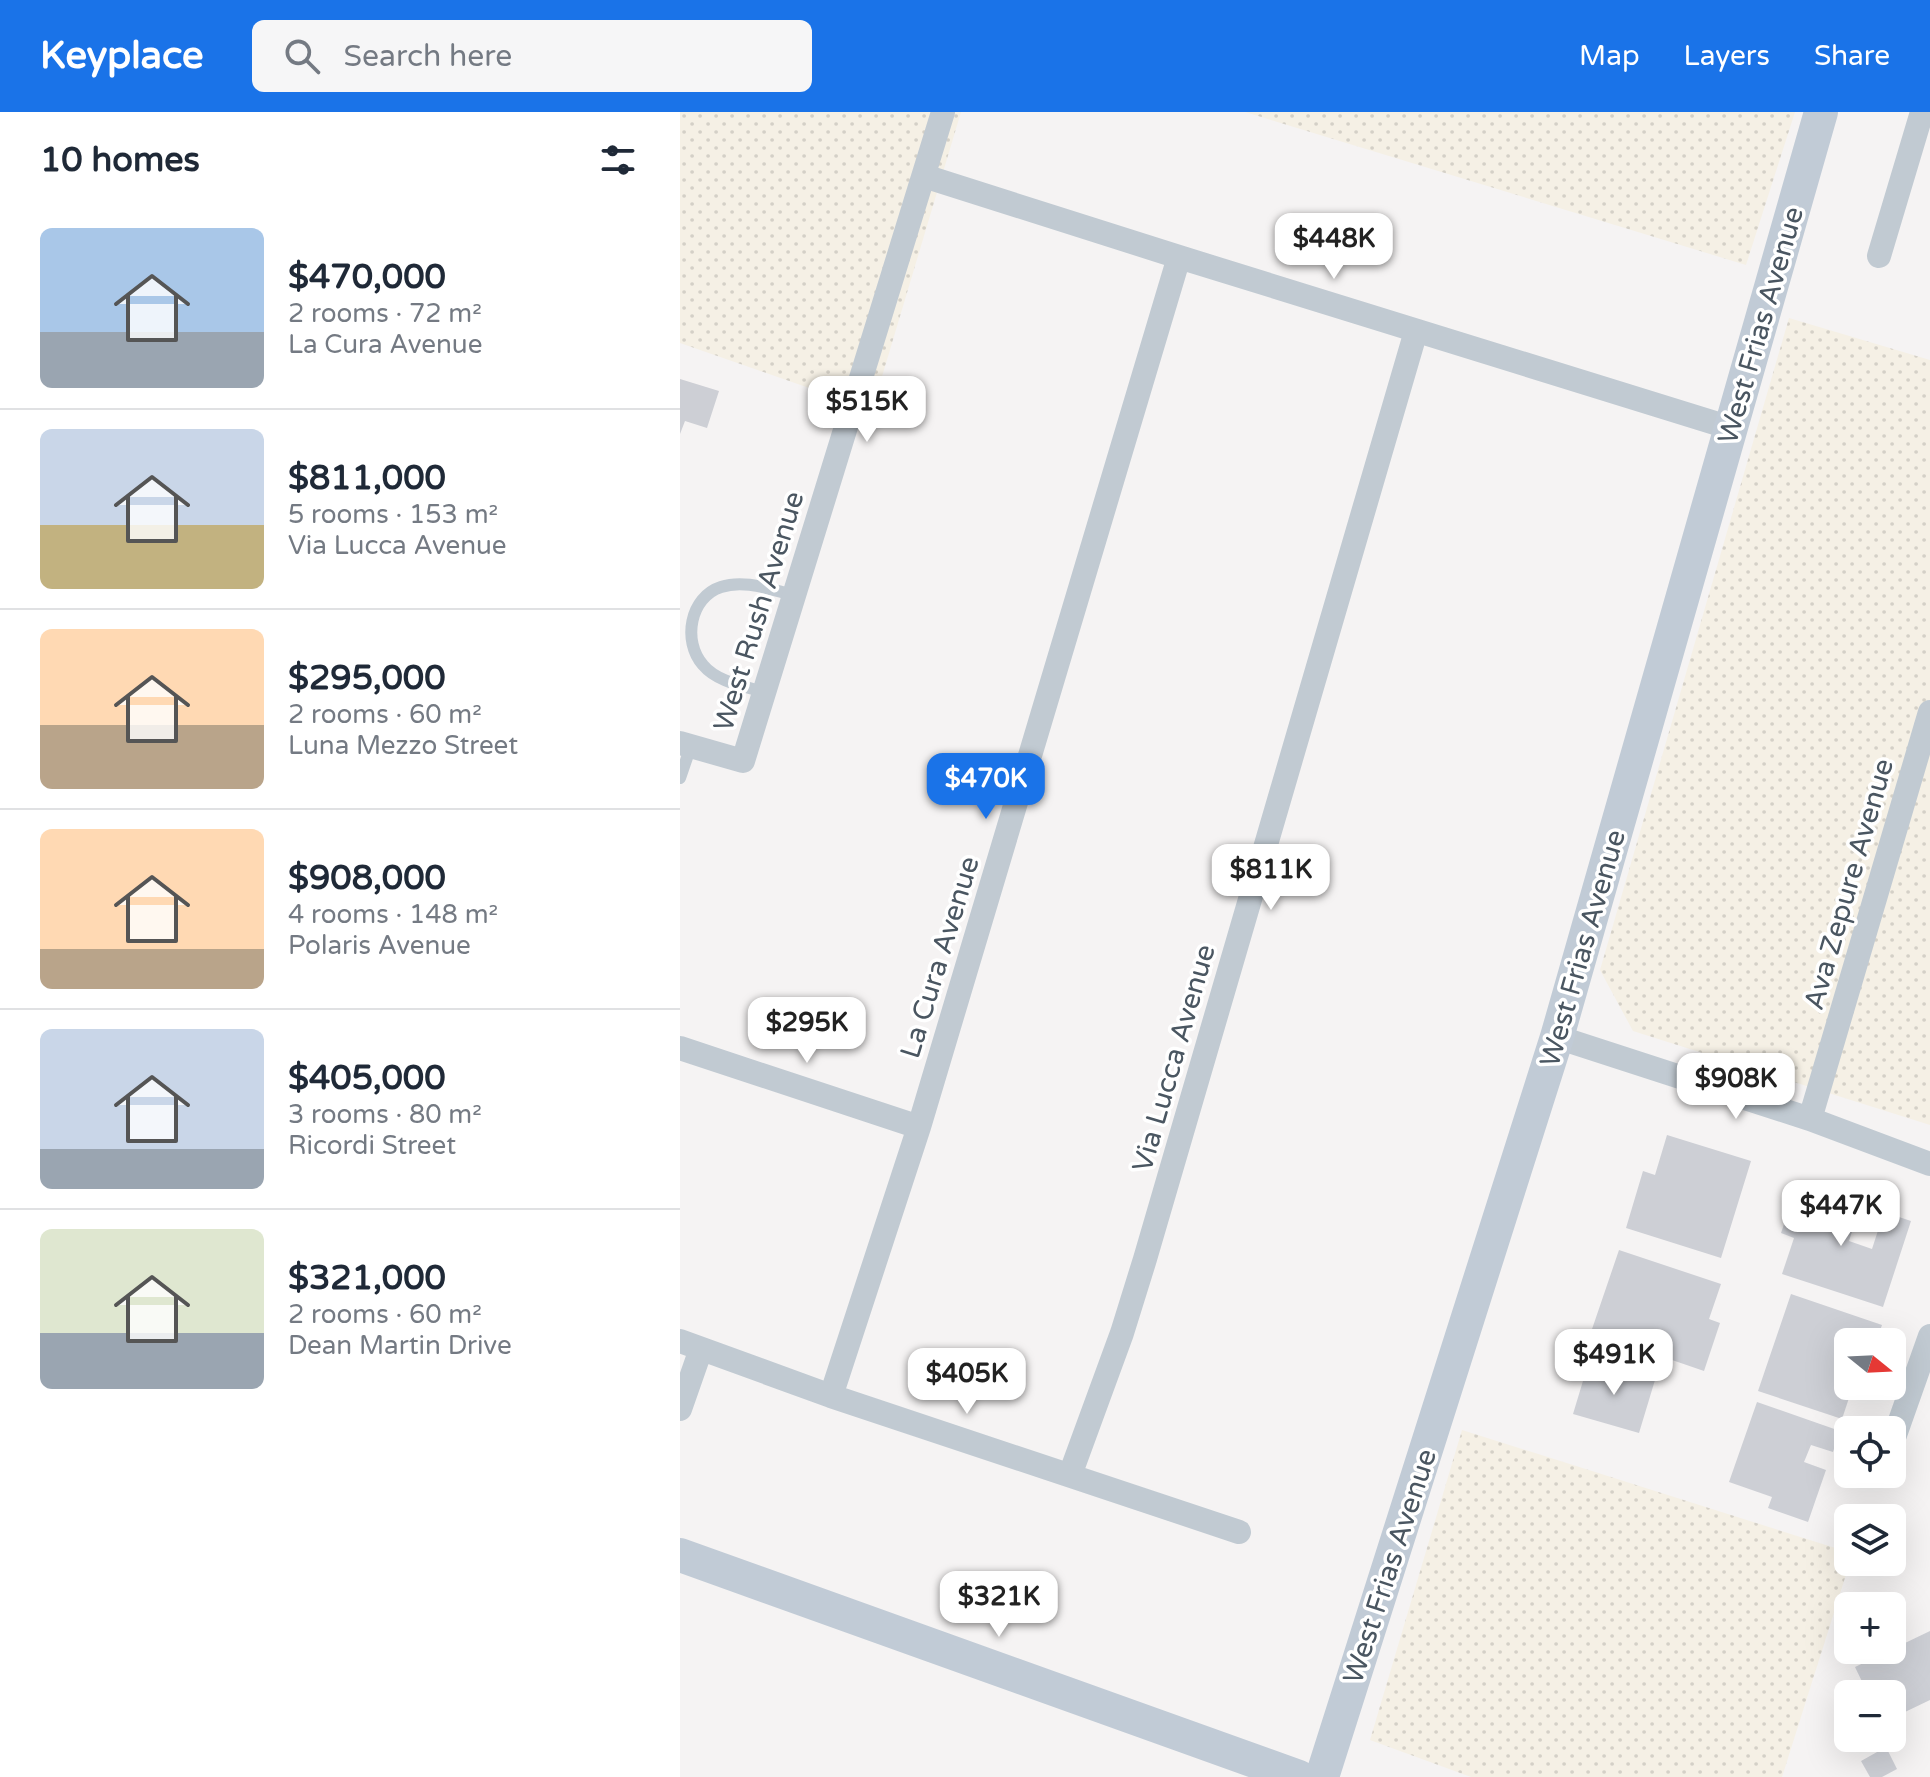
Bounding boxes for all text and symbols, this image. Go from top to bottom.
search box [252,20,812,92]
text: Keyplace [40,33,204,79]
icon: search [280,34,324,78]
text: Search here [344,38,512,75]
text: Map [1579,39,1640,73]
text: Layers [1684,39,1770,73]
text: Share [1814,39,1890,73]
icon: filters [596,138,640,182]
text: 10 homes [40,140,200,181]
street label: West Frias Avenue [1711,203,1811,448]
pin: $448K [1278,213,1390,281]
text: $448K [1293,223,1375,254]
text: $470,000 [288,257,446,298]
icon: home [104,260,200,356]
text: 2 rooms · 72 m² [288,298,482,329]
text: La Cura Avenue [288,329,482,360]
pin: $515K [811,376,923,444]
text: $515K [826,386,908,417]
text: $811,000 [288,458,446,499]
icon: home [104,461,200,557]
street label: West Rush Avenue [706,487,812,735]
text: 5 rooms · 153 m² [288,499,498,530]
text: Via Lucca Avenue [288,530,506,561]
text: $295,000 [288,658,446,699]
icon: home [104,661,200,757]
text: 2 rooms · 60 m² [288,699,482,730]
text: Luna Mezzo Street [288,730,518,761]
pin: $470K [930,753,1042,821]
street label: Ava Zepure Avenue [1797,755,1901,1014]
text: $470K [945,763,1027,794]
street label: West Frias Avenue [1533,826,1633,1071]
pin: $811K [1215,844,1327,912]
street label: La Cura Avenue [893,852,987,1062]
text: $811K [1230,854,1312,885]
text: $908,000 [288,858,446,899]
icon: home [104,861,200,957]
text: 4 rooms · 148 m² [288,899,498,930]
text: Polaris Avenue [288,930,471,961]
street label: Via Lucca Avenue [1125,940,1223,1176]
pin: $295K [751,997,863,1065]
text: $295K [766,1007,848,1038]
pin: $908K [1680,1053,1792,1121]
text: $405,000 [288,1058,446,1099]
icon: home [104,1061,200,1157]
text: $908K [1695,1063,1777,1094]
text: 3 rooms · 80 m² [288,1099,482,1130]
text: Ricordi Street [288,1130,456,1161]
pin: $447K [1785,1180,1897,1248]
text: $447K [1800,1190,1882,1221]
text: $321,000 [288,1258,446,1299]
icon: home [104,1261,200,1357]
text: 2 rooms · 60 m² [288,1299,482,1330]
north arrow [1834,1328,1906,1400]
map controls [1834,1328,1906,1752]
pin: $491K [1558,1329,1670,1397]
text: Dean Martin Drive [288,1330,512,1361]
text: $491K [1573,1339,1655,1370]
pin: $405K [911,1348,1023,1416]
text: $405K [926,1358,1008,1389]
button: locate [1834,1416,1906,1488]
street label: West Frias Avenue [1336,1445,1444,1688]
button: layers [1834,1504,1906,1576]
pin: $321K [943,1571,1055,1639]
text: $321K [958,1581,1040,1612]
button: + [1834,1592,1906,1664]
button: − [1834,1680,1906,1752]

